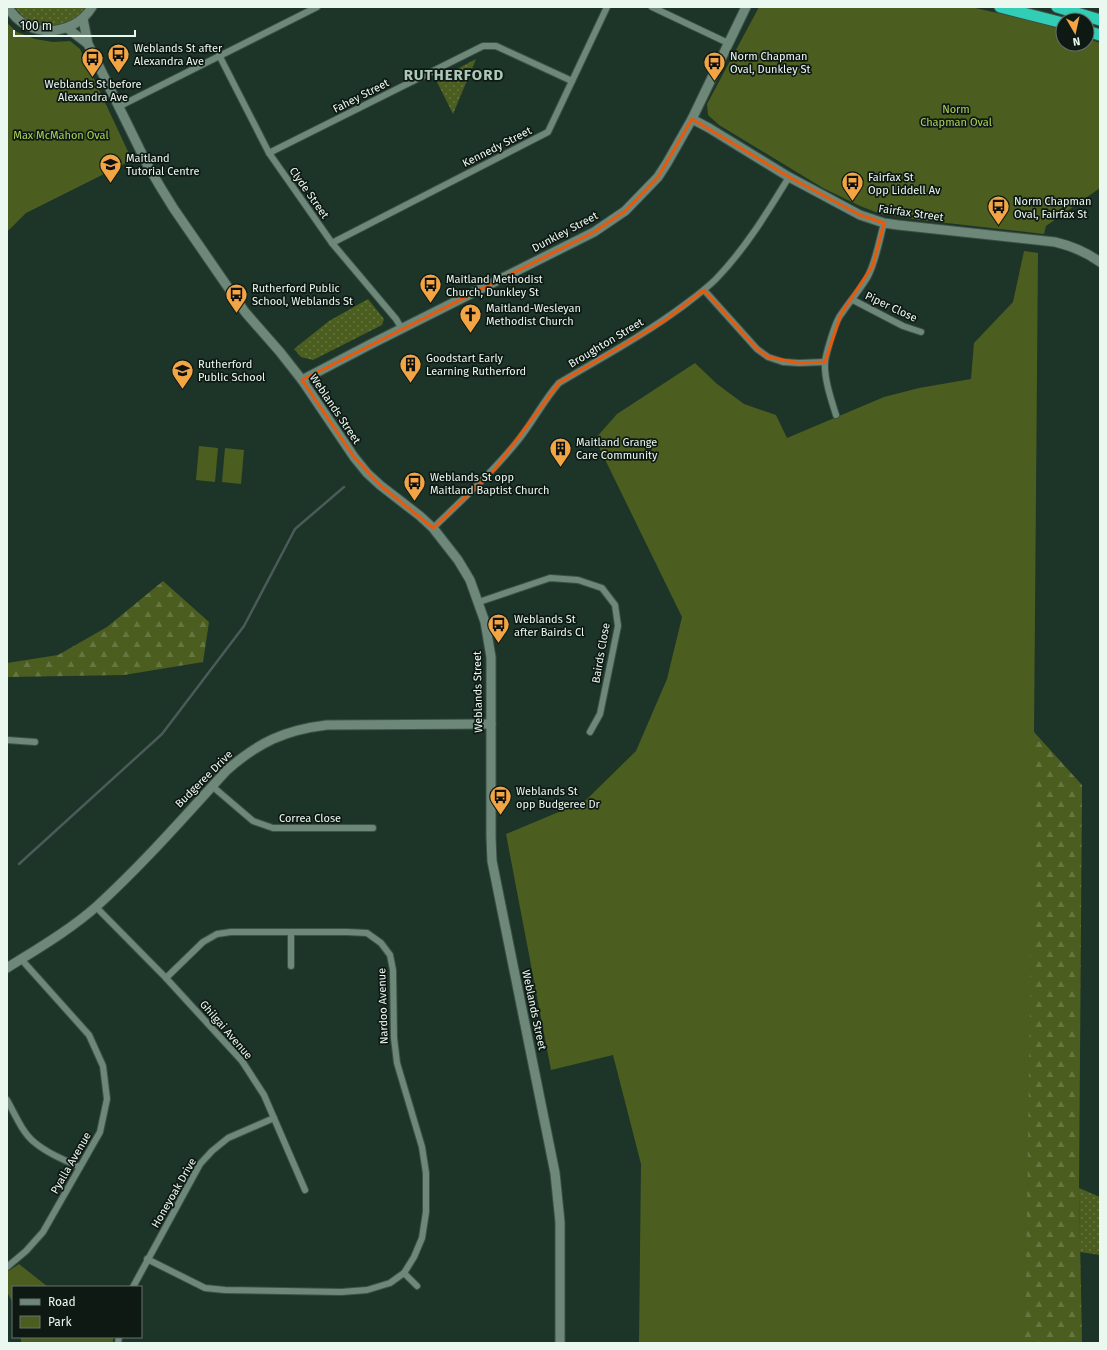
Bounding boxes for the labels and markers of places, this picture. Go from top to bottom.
bus stop icon: Weblands St after Alexandra Ave [105,41,131,74]
place label: Weblands St after Alexandra Ave [134,42,223,68]
bus stop icon: Weblands St before Alexandra Ave [80,45,106,78]
bus stop icon: Norm Chapman Oval, Dunkley St [702,49,728,82]
place label: Norm Chapman Oval, Dunkley St [730,50,811,76]
place label: Weblands St before Alexandra Ave [44,78,142,104]
school or university icon: Maitland Tutorial Centre [98,151,124,184]
place label: Maitland Tutorial Centre [126,152,200,178]
bus stop icon: Fairfax St Opp Liddell Av [840,170,866,203]
place label: Fairfax St Opp Liddell Av [868,171,941,197]
bus stop icon: Norm Chapman Oval, Fairfax St [986,194,1012,227]
place label: Norm Chapman Oval, Fairfax St [1014,195,1091,221]
bus stop icon: Maitland Methodist Church, Dunkley St [417,272,443,305]
place label: Maitland Methodist Church, Dunkley St [446,273,543,299]
bus stop icon: Rutherford Public School, Weblands St [223,281,249,314]
place label: Rutherford Public School, Weblands St [252,282,353,308]
church icon: Maitland-Wesleyan Methodist Church [457,301,483,334]
place label: Maitland-Wesleyan Methodist Church [486,302,581,328]
building icon: Goodstart Early Learning Rutherford [398,351,424,384]
place label: Goodstart Early Learning Rutherford [426,352,526,378]
school or university icon: Rutherford Public School [170,357,196,390]
place label: Rutherford Public School [198,358,265,384]
building icon: Maitland Grange Care Community [548,435,574,468]
place label: Maitland Grange Care Community [576,436,658,462]
bus stop icon: Weblands St opp Maitland Baptist Church [402,470,428,503]
place label: Weblands St opp Maitland Baptist Church [430,471,549,497]
bus stop icon: Weblands St after Bairds Cl [486,612,512,645]
place label: Weblands St after Bairds Cl [514,613,584,639]
bus stop icon: Weblands St opp Budgeree Dr [488,784,514,817]
place label: Weblands St opp Budgeree Dr [516,785,601,811]

